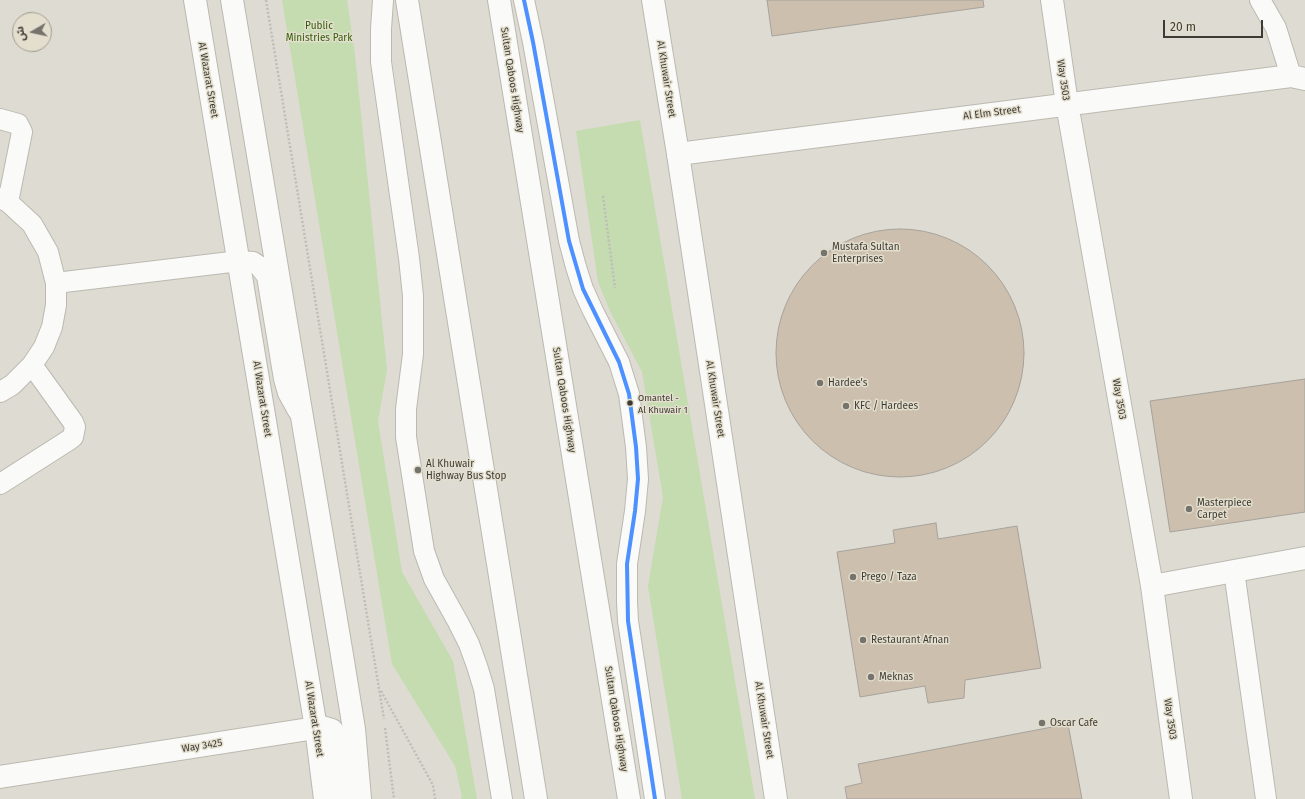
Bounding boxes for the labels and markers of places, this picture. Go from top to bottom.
place label: Mustafa Sultan Enterprises [832,241,900,264]
marker: Mustafa Sultan Enterprises [819,248,829,258]
place label: Hardee's [828,377,867,389]
marker: Hardee's [815,378,825,388]
place label: Omantel - Al Khuwair 1 [638,393,688,414]
marker: Omantel - Al Khuwair 1 [625,398,635,408]
place label: KFC / Hardees [854,400,918,412]
marker: KFC / Hardees [841,401,851,411]
place label: Al Khuwair Highway Bus Stop [426,458,506,482]
marker: Al Khuwair Highway Bus Stop [413,465,423,475]
place label: Masterpiece Carpet [1197,497,1252,520]
marker: Masterpiece Carpet [1184,504,1194,514]
place label: Prego / Taza [861,571,917,583]
marker: Prego / Taza [848,572,858,582]
place label: Restaurant Afnan [871,634,949,646]
marker: Restaurant Afnan [858,635,868,645]
place label: Meknas [879,671,913,683]
marker: Meknas [866,672,876,682]
place label: Oscar Cafe [1050,717,1098,729]
marker: Oscar Cafe [1037,718,1047,728]

